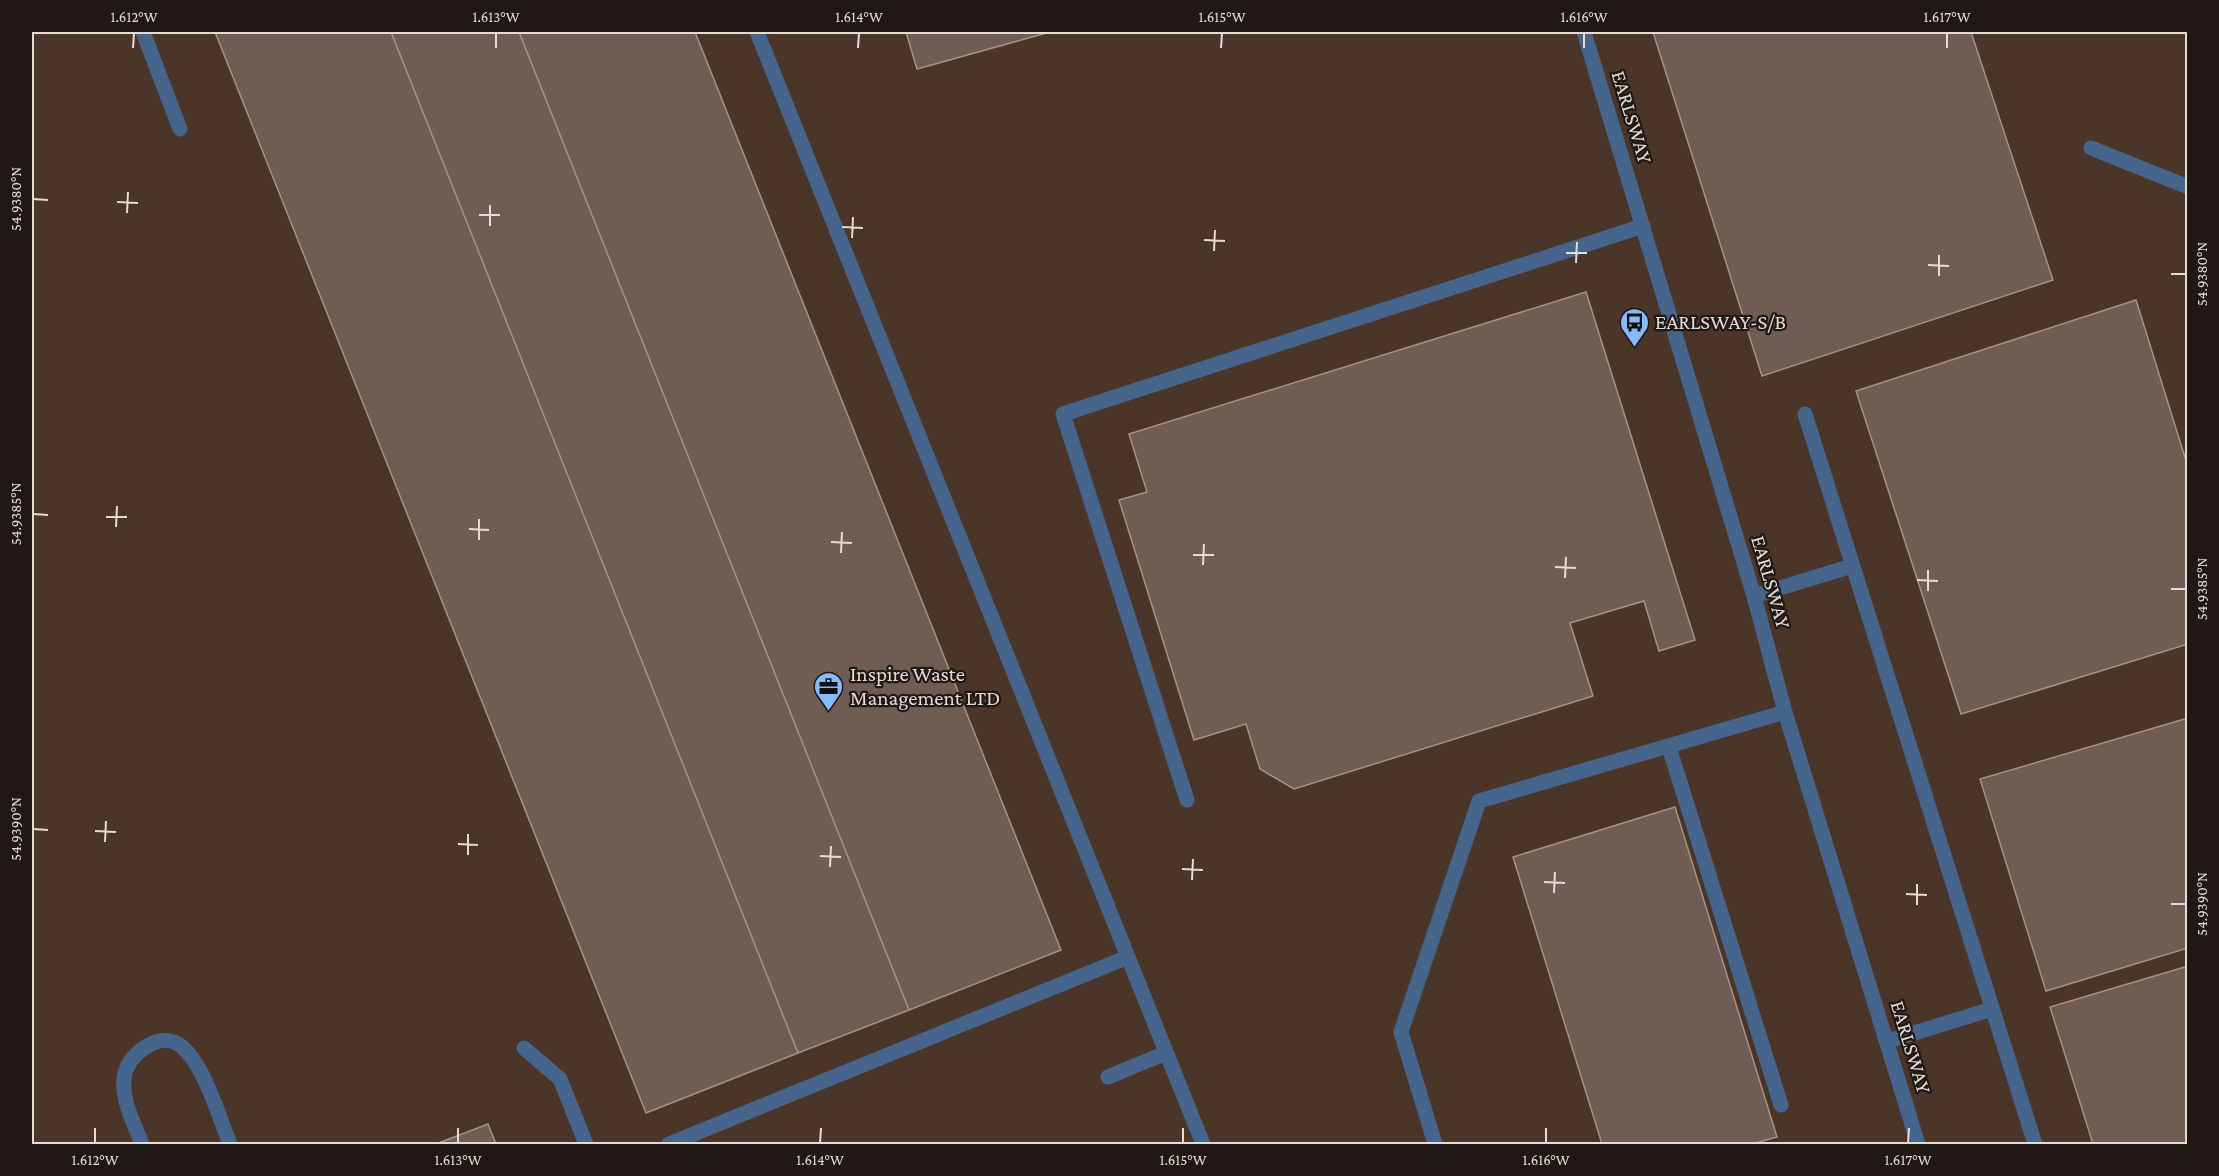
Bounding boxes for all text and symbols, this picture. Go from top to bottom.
text: 1.612°W [111,9,158,25]
text: 1.613°W [472,9,520,25]
text: 1.614°W [835,9,883,25]
text: 1.615°W [1198,9,1246,25]
text: 1.616°W [1560,9,1608,25]
text: 1.617°W [1924,9,1971,25]
street label: EARLSWAY [1607,68,1658,167]
text: 54.9380°N [8,167,24,231]
text: 54.9380°N [2194,242,2210,306]
bus stop icon: EARLSWAY-S/B [1618,306,1650,348]
place label: EARLSWAY-S/B [1655,310,1786,334]
text: 54.9385°N [8,483,24,545]
street label: EARLSWAY [1746,533,1796,632]
text: 54.9385°N [2194,558,2210,620]
place label: Inspire Waste Management LTD [850,662,1000,710]
office icon: Inspire Waste Management LTD [813,670,845,712]
text: 54.9390°N [8,797,24,861]
text: 54.9390°N [2194,872,2210,936]
street label: EARLSWAY [1886,998,1937,1097]
text: 1.612°W [72,1152,119,1168]
text: 1.613°W [434,1152,482,1168]
text: 1.614°W [796,1152,844,1168]
text: 1.615°W [1159,1152,1207,1168]
text: 1.616°W [1522,1152,1570,1168]
text: 1.617°W [1885,1152,1932,1168]

